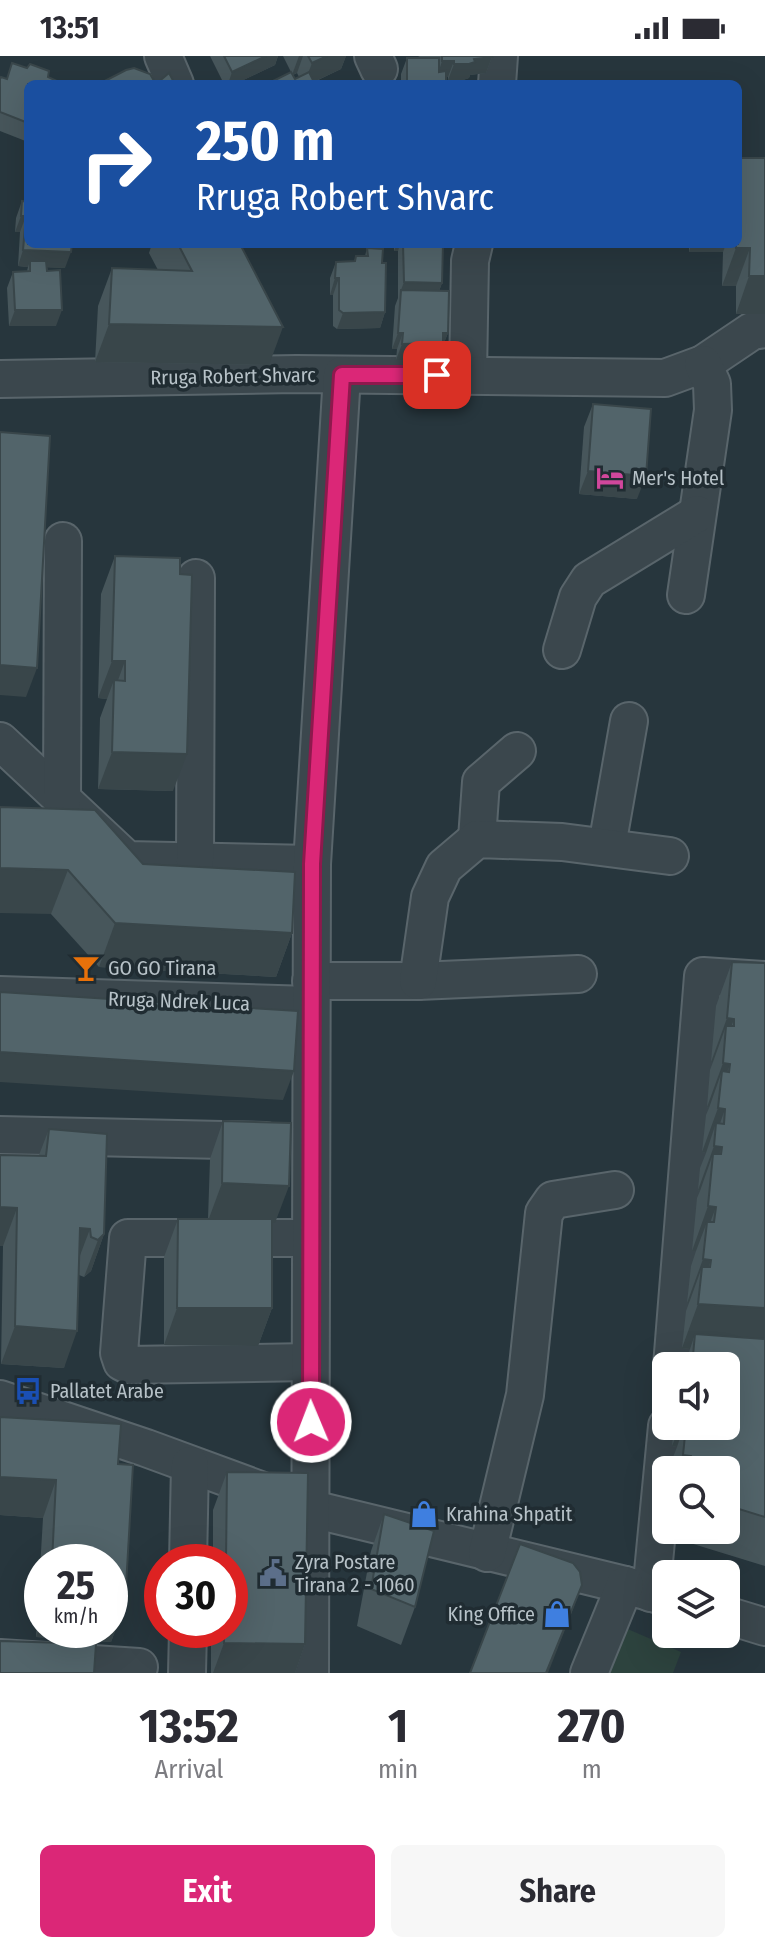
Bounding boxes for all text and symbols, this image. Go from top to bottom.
text: 13:51 [40,10,100,46]
text: 250 m [196,108,334,175]
icon: right [64,112,168,216]
text: Rruga Robert Shvarc [196,176,494,220]
pin [403,341,471,409]
icon: arrive [415,353,459,397]
street label: Rruga Robert Shvarc [150,363,316,389]
hotel icon: Mer's Hotel [595,463,625,493]
place label: Mer's Hotel [632,466,724,490]
bar icon: GO GO Tirana [71,953,101,983]
place label: GO GO Tirana [108,956,216,980]
street label: Rruga Ndrek Luca [108,987,250,1015]
map controls [652,1352,740,1648]
button: sound [652,1352,740,1440]
bus stop icon: Pallatet Arabe [13,1376,43,1406]
place label: Pallatet Arabe [50,1379,164,1403]
position arrow [269,1380,353,1464]
button: search [652,1456,740,1544]
shop icon: Krahina Shpatit [409,1499,439,1529]
place label: Krahina Shpatit [446,1502,573,1526]
speed limit sign: 30 [144,1544,248,1648]
place label: Zyra Postare Tirana 2 - 1060 [295,1550,415,1597]
public building icon: Zyra Postare Tirana 2 - 1060 [258,1558,288,1588]
button: layers [652,1560,740,1648]
text: 25 [57,1562,95,1610]
shop icon: King Office [542,1599,572,1629]
place label: King Office [448,1602,535,1626]
text: km/h [54,1604,98,1628]
text: 13:52 [139,1697,239,1755]
text: 1 [388,1697,408,1755]
text: 270 [558,1697,626,1755]
text: Arrival [155,1754,223,1785]
text: min [378,1754,418,1785]
text: m [582,1754,602,1785]
button: Exit [40,1845,375,1937]
button: Share [391,1845,725,1937]

